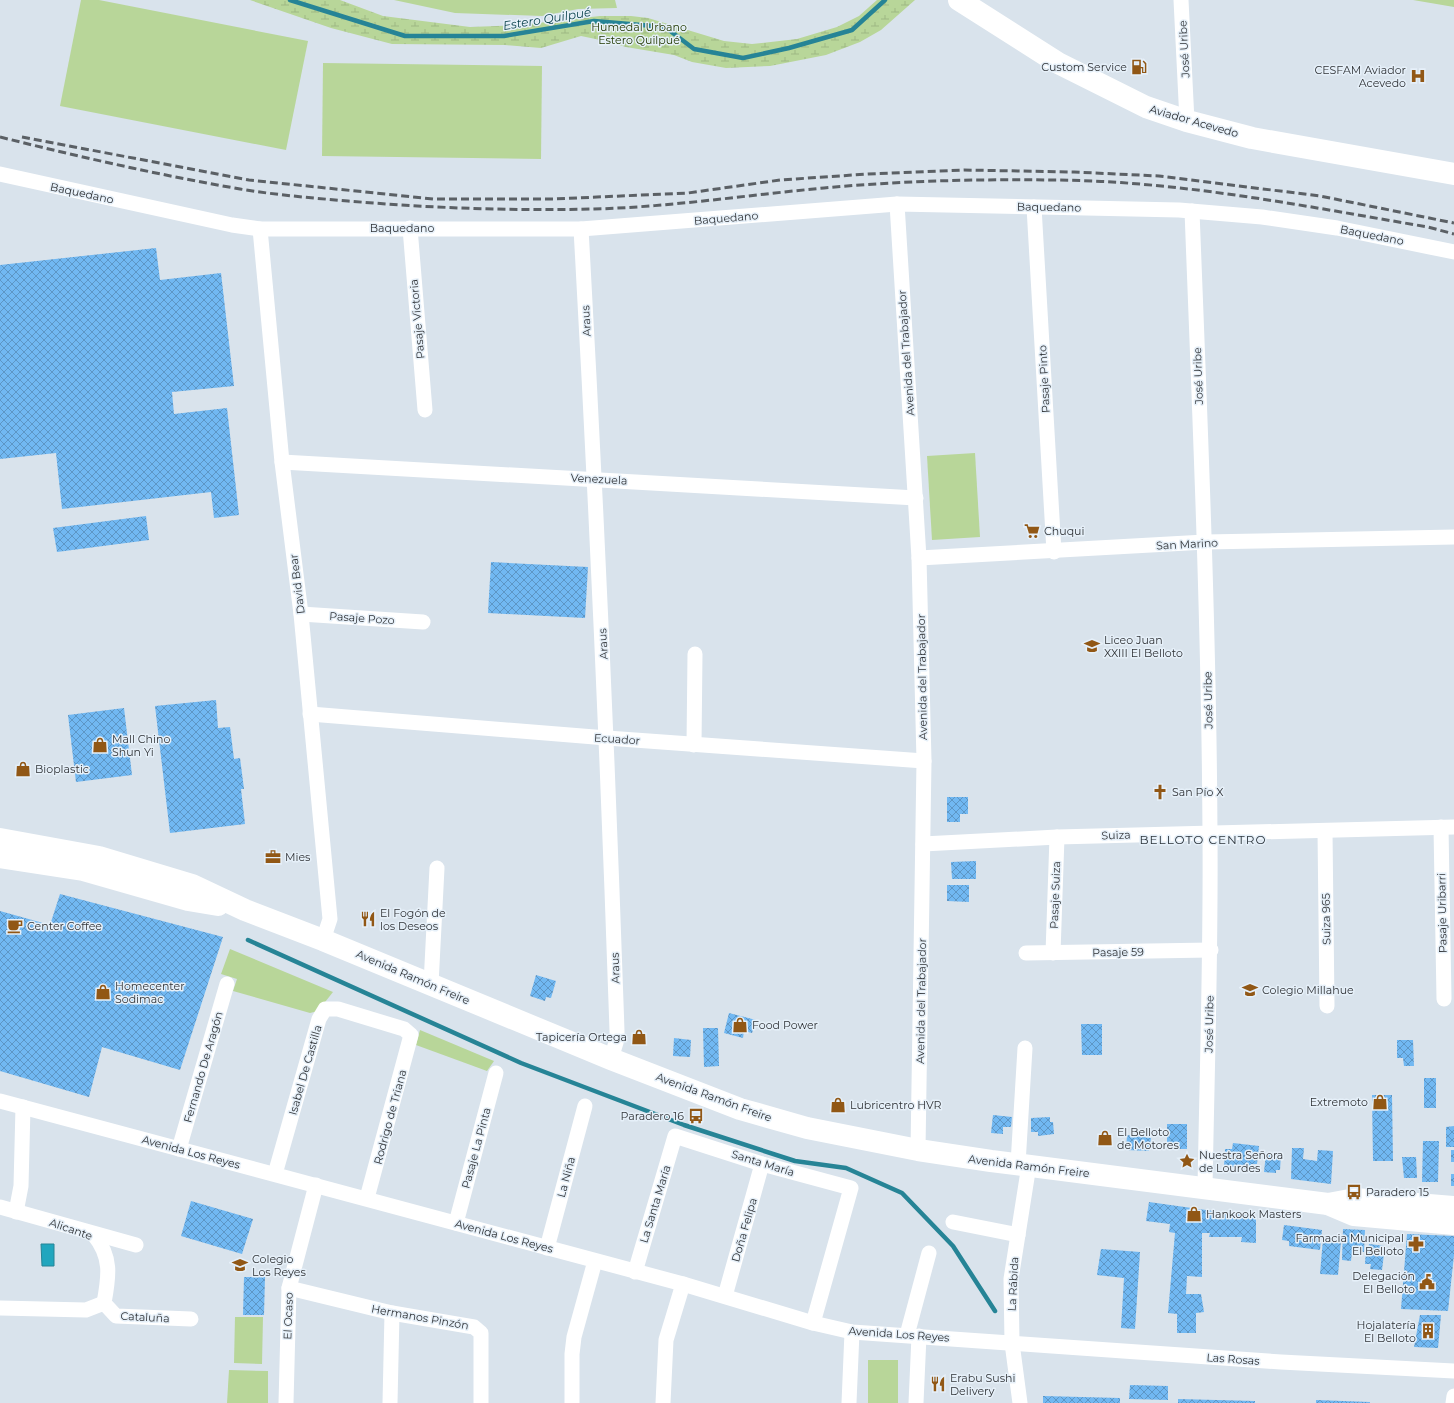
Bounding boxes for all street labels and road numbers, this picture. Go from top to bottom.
street label: José Uribe [1175,20,1193,79]
street label: Aviador Acevedo [1148,102,1240,140]
street label: Baquedano [49,179,115,207]
street label: Baquedano [1017,199,1081,215]
street label: Baquedano [693,208,759,228]
street label: Baquedano [370,221,434,235]
street label: Baquedano [1339,222,1405,248]
street label: Pasaje Victoria [407,278,427,360]
street label: Avenida del Trabajador [895,290,917,416]
street label: Araus [578,304,594,337]
street label: Pasaje Pinto [1035,345,1053,413]
street label: José Uribe [1190,347,1206,406]
street label: Venezuela [570,471,628,487]
street label: San Marino [1156,535,1219,553]
street label: David Bear [286,553,308,615]
street label: Pasaje Pozo [329,609,395,627]
street label: Avenida del Trabajador [914,614,930,740]
street label: Araus [595,627,611,660]
street label: José Uribe [1200,671,1216,730]
street label: Ecuador [594,730,640,748]
street label: Suiza [1101,827,1131,843]
street label: Pasaje Suiza [1047,861,1063,929]
street label: Pasaje Uribarri [1434,873,1450,953]
street label: Suiza 965 [1319,893,1333,945]
street label: Avenida del Trabajador [913,938,929,1064]
street label: Pasaje 59 [1092,945,1144,959]
street label: Avenida Ramón Freire [354,947,472,1007]
street label: Araus [607,952,623,984]
street label: José Uribe [1201,995,1217,1054]
street label: Fernando De Aragón [180,1010,226,1124]
street label: Isabel De Castilla [285,1023,325,1117]
street label: Rodrigo de Triana [371,1068,409,1166]
street label: Avenida Ramón Freire [654,1070,774,1125]
street label: Pasaje La Pinta [458,1106,494,1190]
street label: Avenida Los Reyes [140,1132,242,1172]
street label: Santa María [730,1147,796,1179]
street label: Avenida Ramón Freire [968,1152,1091,1180]
street label: La Niña [554,1155,578,1199]
street label: La Santa María [636,1163,674,1245]
street label: Doña Felipa [728,1196,760,1264]
street label: Alicante [48,1215,95,1243]
street label: Avenida Los Reyes [453,1216,555,1256]
street label: La Rábida [1005,1256,1021,1312]
street label: El Ocaso [280,1292,296,1340]
street label: Hermanos Pinzón [370,1302,470,1332]
street label: Cataluña [120,1309,170,1325]
street label: Avenida Los Reyes [848,1323,951,1345]
street label: Las Rosas [1206,1350,1261,1368]

